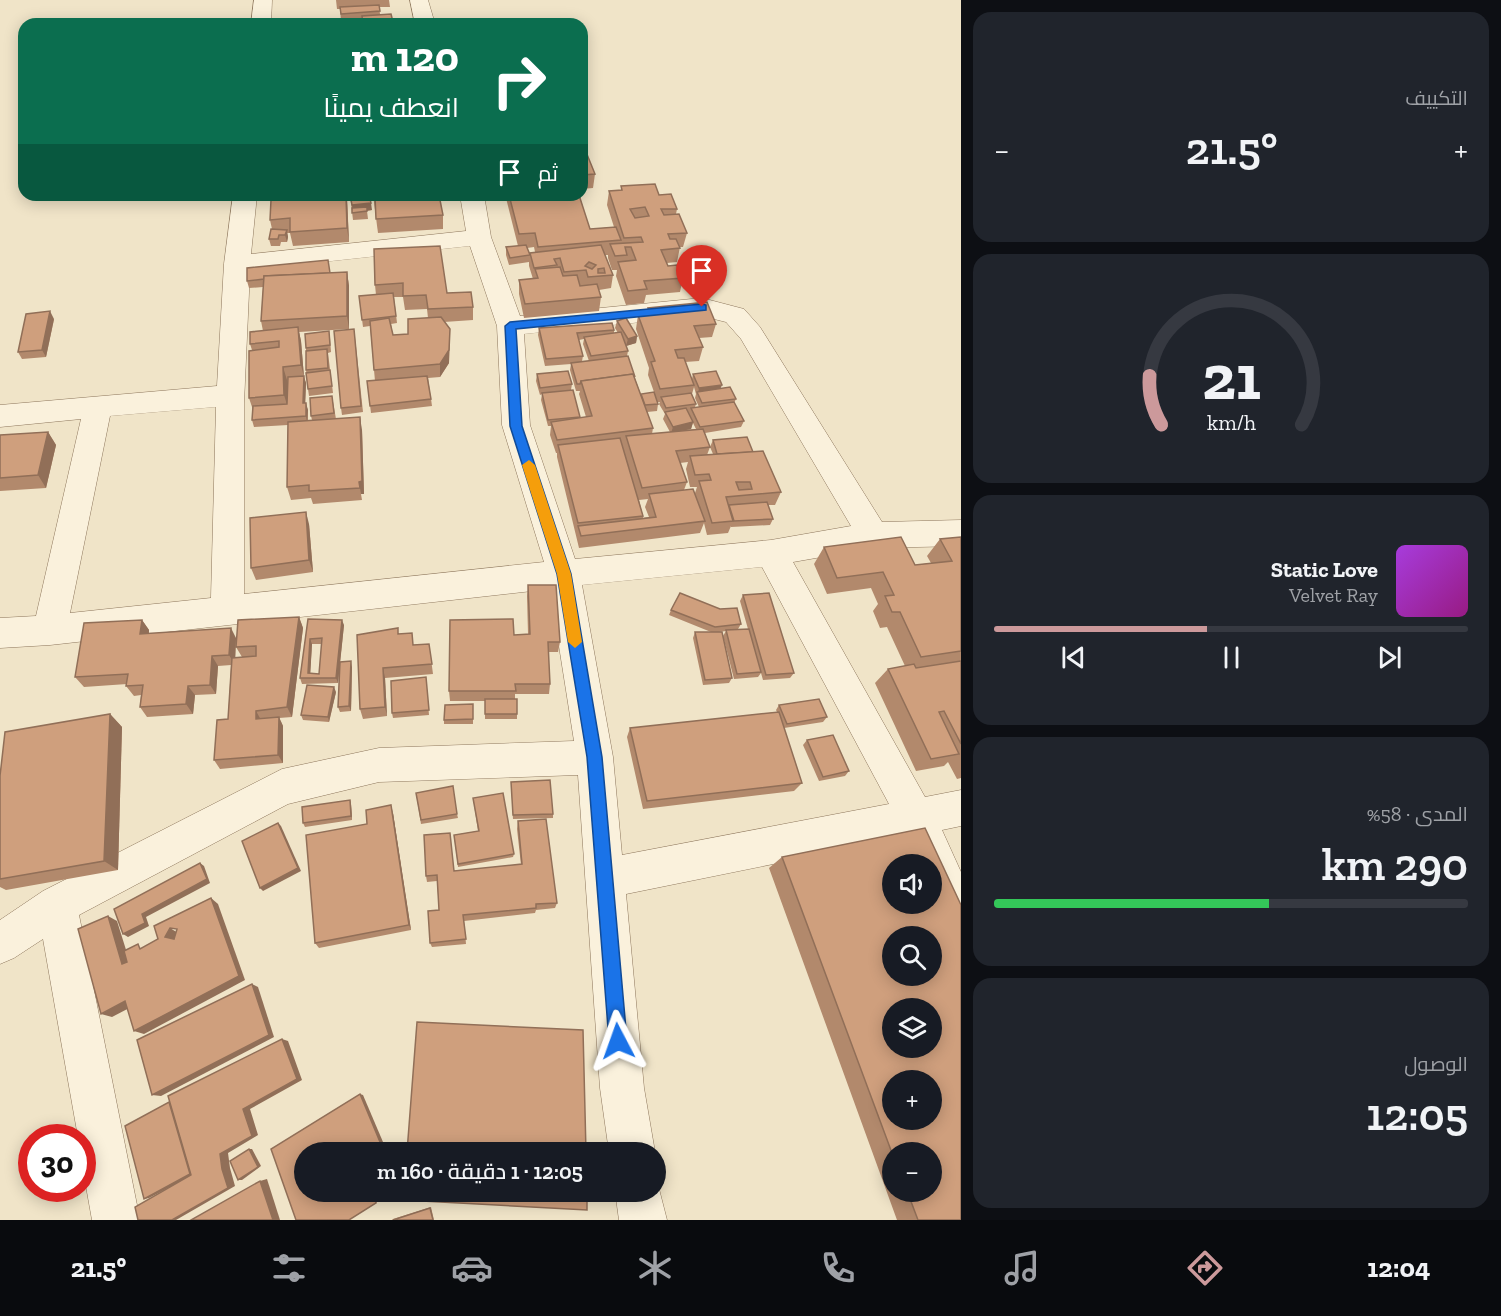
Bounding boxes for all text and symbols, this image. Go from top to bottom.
text: 120 m [351,31,459,82]
icon: right [480,42,558,120]
text: التكييف [1405,86,1468,110]
text: انعطف يمينًا [323,92,459,124]
text: 21.5° [1186,122,1278,176]
text: − [994,130,1009,169]
text: + [1454,130,1468,169]
icon: arrive [493,156,526,189]
text: ثم [538,160,558,187]
pin [676,245,727,307]
icon: arrive [685,254,718,287]
text: 21 [1202,341,1260,416]
text: km/h [1207,411,1255,436]
text: Static Love [1271,556,1378,583]
text: Velvet Ray [1289,583,1378,607]
icon: previous [1057,641,1090,674]
icon: pause [1215,641,1248,674]
icon: next [1373,641,1406,674]
text: المدى · 58% [1367,802,1468,826]
text: 290 km [1322,838,1468,892]
map controls [882,854,942,1202]
button: sound [882,854,942,914]
button: search [882,926,942,986]
button: layers [882,998,942,1058]
position arrow [586,1009,650,1073]
text: الوصول [1404,1052,1468,1076]
button: + [882,1070,942,1130]
text: 12:05 [1366,1088,1468,1142]
speed limit sign: 30 [18,1124,96,1202]
button: − [882,1142,942,1202]
text: 12:05 · 1 دقيقة · 160 m [377,1158,583,1185]
icon: filters [268,1247,310,1289]
icon: car [451,1247,493,1289]
icon: climate [634,1247,676,1289]
icon: phone [817,1247,859,1289]
icon: music [1001,1247,1043,1289]
icon: directions [1184,1247,1226,1289]
text: 21.5° [71,1252,126,1284]
text: 12:04 [1367,1252,1430,1284]

